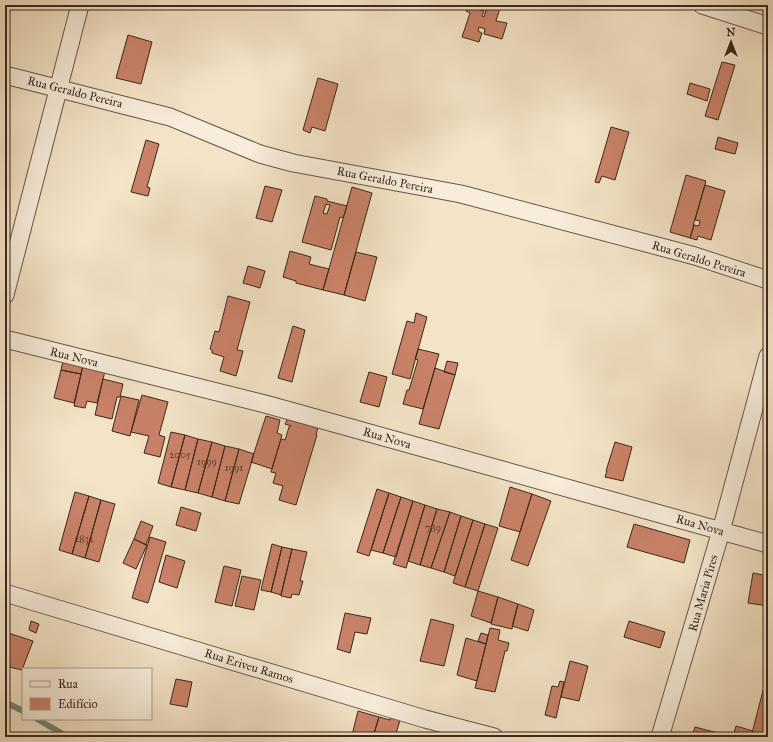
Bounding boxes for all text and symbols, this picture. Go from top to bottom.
north arrow [711,22,751,62]
text: N [726,26,736,39]
street label: Rua Geraldo Pereira [26,73,125,111]
street label: Rua Geraldo Pereira [336,164,435,196]
street label: Rua Geraldo Pereira [650,238,749,280]
street label: Rua Nova [48,344,100,370]
street label: Rua Nova [361,424,413,452]
house number: 2005 [169,449,191,461]
house number: 1999 [197,456,217,468]
house number: 1991 [225,462,243,474]
street label: Rua Nova [674,511,726,539]
house number: 789 [425,522,441,534]
house number: 2832 [74,533,94,545]
street label: Rua Maria Pires [685,553,721,633]
street label: Rua Eriveu Ramos [203,646,295,686]
legend [22,668,152,720]
text: Rua [58,677,79,691]
text: Edifício [58,697,98,711]

